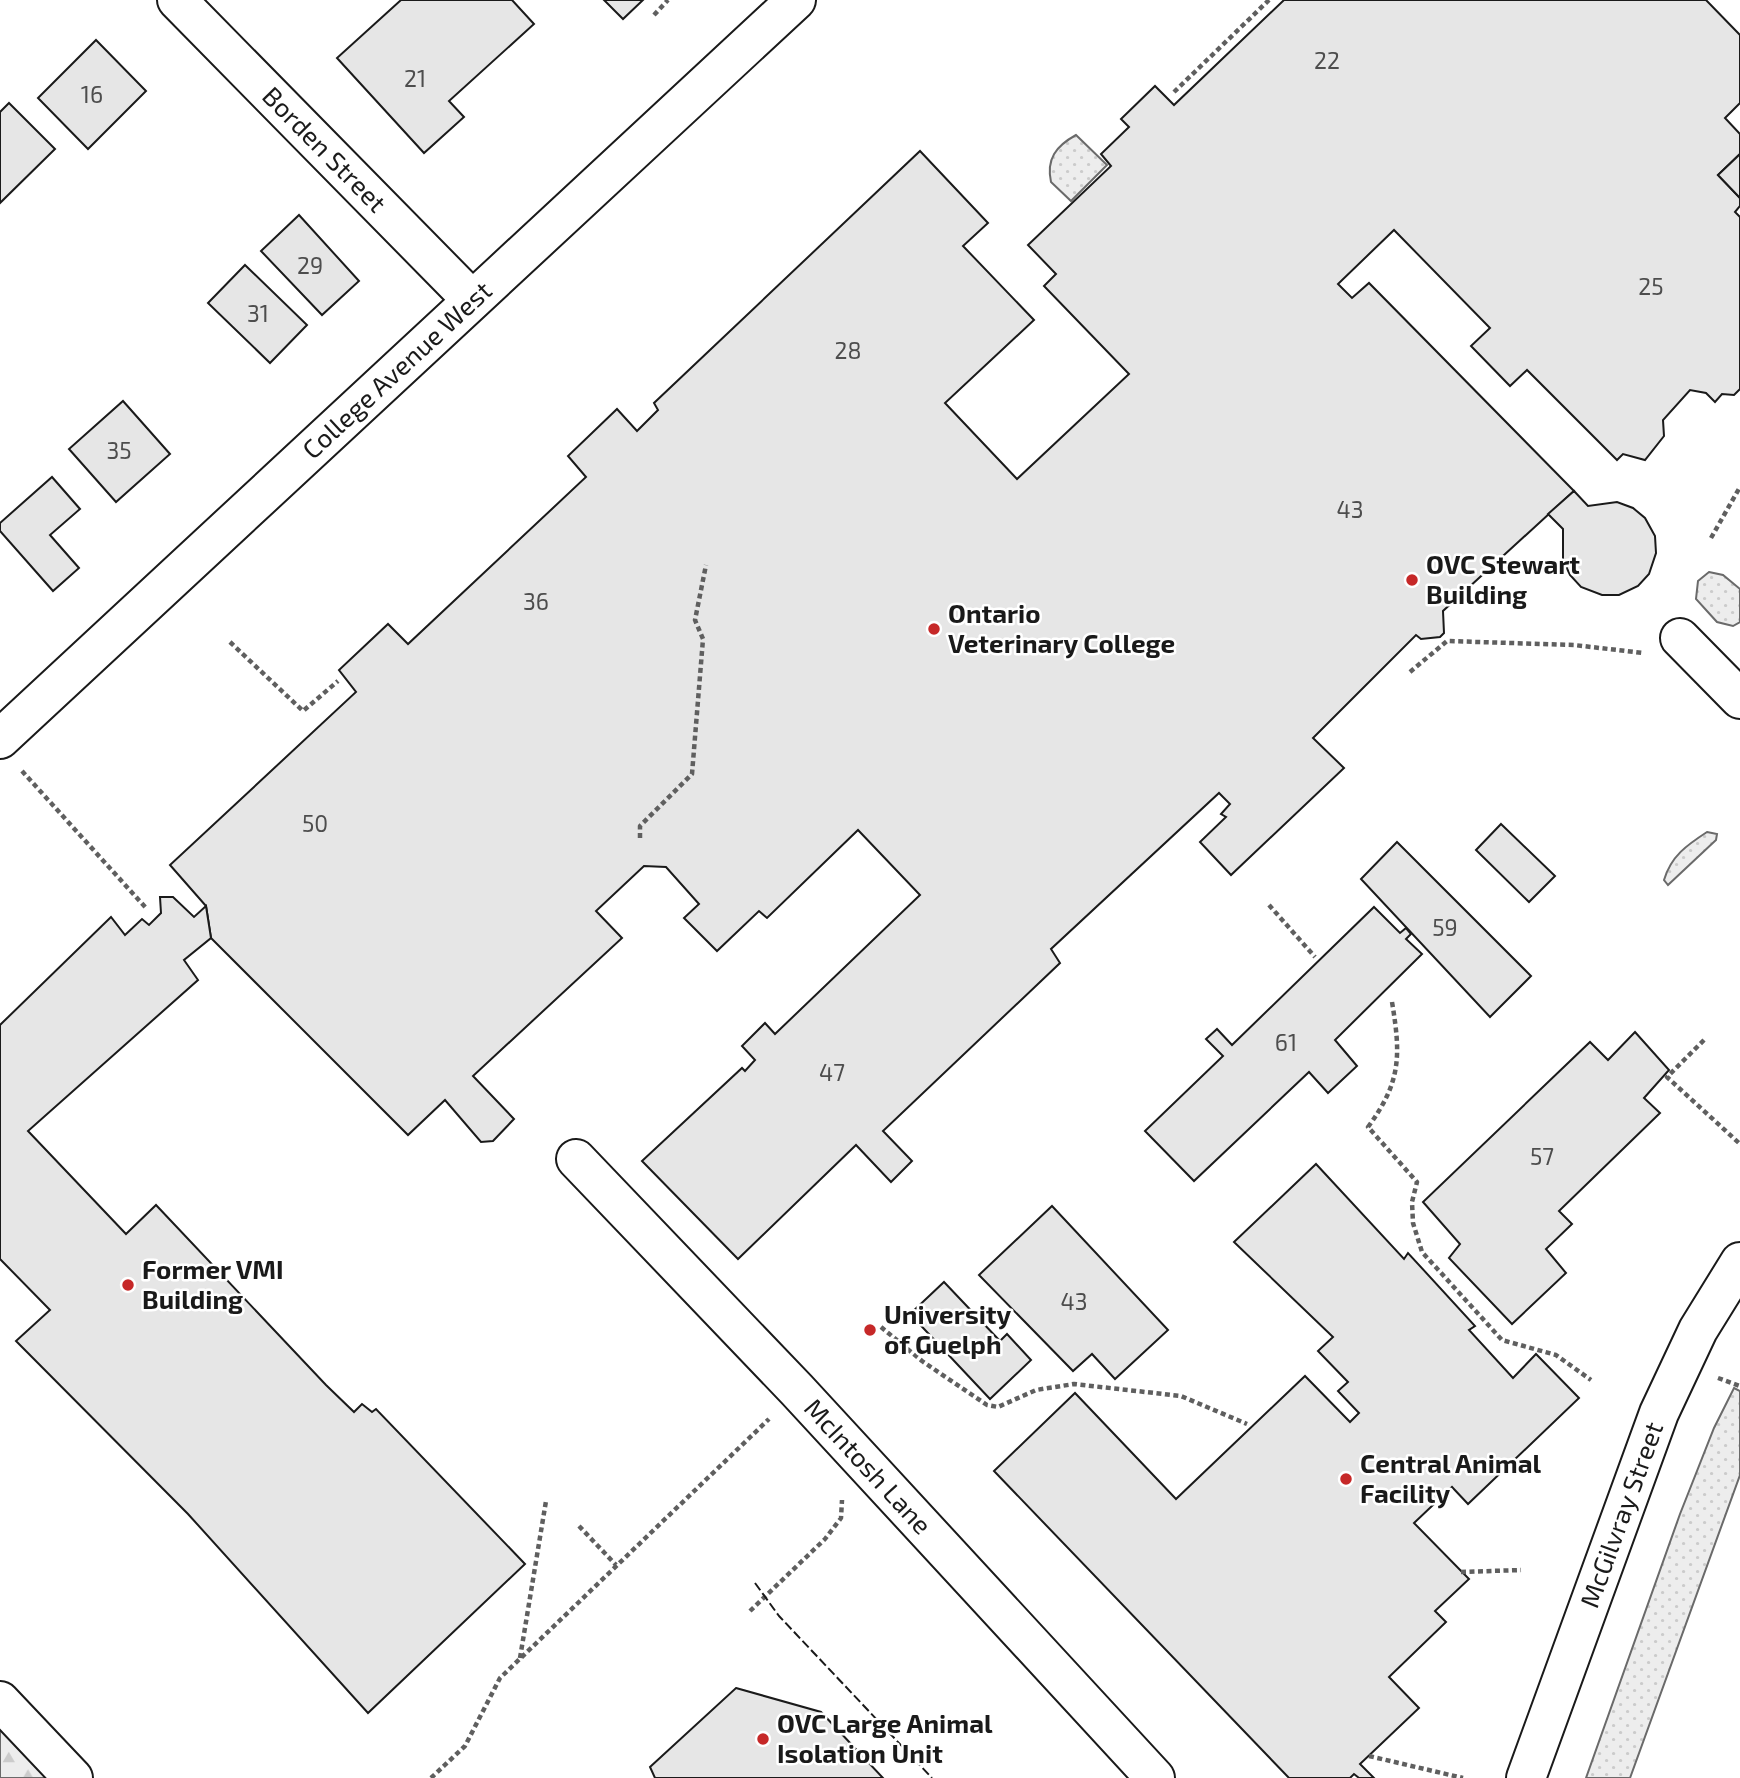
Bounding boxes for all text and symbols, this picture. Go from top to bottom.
house number: 22 [1314,46,1340,74]
house number: 21 [404,64,426,92]
house number: 16 [81,80,103,108]
street label: Borden Street [257,80,394,218]
house number: 29 [297,251,323,279]
house number: 25 [1638,272,1664,300]
street label: College Avenue West [295,274,497,464]
house number: 31 [247,299,269,327]
house number: 28 [835,336,861,364]
house number: 35 [106,436,132,464]
house number: 43 [1337,495,1363,523]
place label: OVC Stewart Building [1426,548,1580,609]
marker: OVC Stewart Building [1404,572,1420,588]
house number: 36 [523,587,549,615]
place label: Ontario Veterinary College [948,597,1175,659]
marker: Ontario Veterinary College [926,621,942,637]
house number: 50 [302,809,328,837]
house number: 59 [1432,913,1458,941]
house number: 61 [1275,1028,1297,1056]
house number: 47 [819,1058,845,1086]
house number: 57 [1530,1142,1554,1170]
place label: Former VMI Building [142,1253,284,1314]
marker: Former VMI Building [120,1277,136,1293]
house number: 43 [1061,1287,1087,1315]
place label: University of Guelph [884,1298,1012,1359]
marker: University of Guelph [862,1322,878,1338]
street label: McIntosh Lane [799,1392,939,1540]
street label: McGilvray Street [1572,1417,1668,1611]
place label: Central Animal Facility [1360,1447,1542,1509]
marker: Central Animal Facility [1338,1471,1354,1487]
place label: OVC Large Animal Isolation Unit [777,1707,993,1768]
marker: OVC Large Animal Isolation Unit [755,1731,771,1747]

